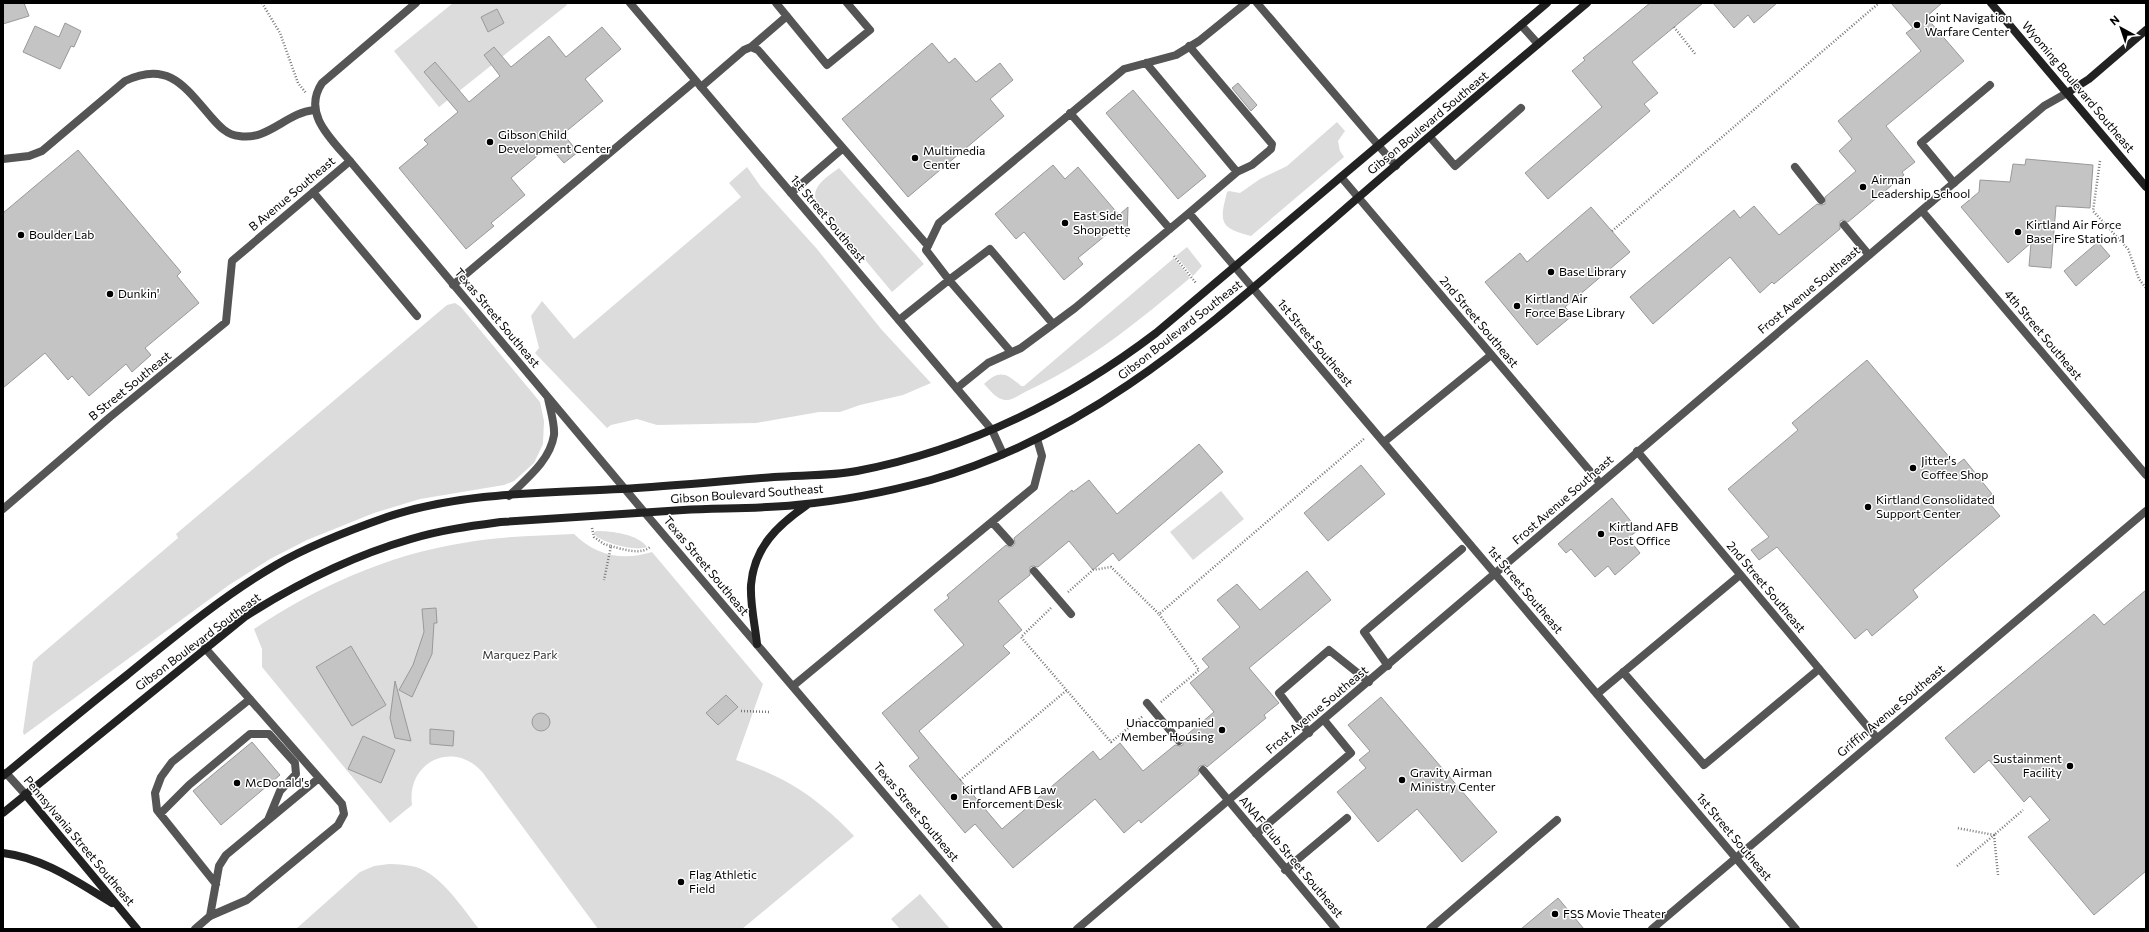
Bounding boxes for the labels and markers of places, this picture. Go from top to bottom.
place label: Joint Navigation Warfare Center [1925,10,2012,38]
marker: Joint Navigation Warfare Center [1912,20,1922,30]
place label: Gibson Child Development Center [498,127,611,155]
marker: Gibson Child Development Center [485,137,495,147]
place label: Multimedia Center [923,143,985,171]
marker: Multimedia Center [910,153,920,163]
place label: Airman Leadership School [1871,172,1970,200]
marker: Airman Leadership School [1858,182,1868,192]
place label: East Side Shoppette [1073,208,1131,236]
place label: Kirtland Air Force Base Fire Station 1 [2026,217,2125,245]
marker: East Side Shoppette [1060,218,1070,228]
place label: Boulder Lab [29,227,94,241]
marker: Kirtland Air Force Base Fire Station 1 [2013,227,2023,237]
marker: Boulder Lab [16,230,26,240]
place label: Base Library [1559,264,1626,278]
marker: Base Library [1546,267,1556,277]
place label: Dunkin' [118,286,159,300]
marker: Dunkin' [105,289,115,299]
place label: Kirtland Air Force Base Library [1525,291,1625,319]
marker: Kirtland Air Force Base Library [1512,301,1522,311]
place label: Jitter's Coffee Shop [1921,453,1988,481]
marker: Jitter's Coffee Shop [1908,463,1918,473]
place label: Kirtland Consolidated Support Center [1876,492,1995,520]
marker: Kirtland Consolidated Support Center [1863,502,1873,512]
place label: Kirtland AFB Post Office [1609,519,1678,547]
marker: Kirtland AFB Post Office [1596,529,1606,539]
place label: Unaccompanied Member Housing [1120,715,1214,743]
marker: Unaccompanied Member Housing [1217,725,1227,735]
place label: Sustainment Facility [1993,751,2062,779]
marker: Sustainment Facility [2065,761,2075,771]
place label: Gravity Airman Ministry Center [1410,765,1496,793]
place label: McDonald's [245,775,309,789]
marker: Gravity Airman Ministry Center [1397,775,1407,785]
marker: McDonald's [232,778,242,788]
place label: Kirtland AFB Law Enforcement Desk [962,782,1063,810]
marker: Kirtland AFB Law Enforcement Desk [949,792,959,802]
place label: Flag Athletic Field [689,867,757,895]
marker: Flag Athletic Field [676,877,686,887]
place label: FSS Movie Theater [1563,906,1666,920]
marker: FSS Movie Theater [1550,909,1560,919]

